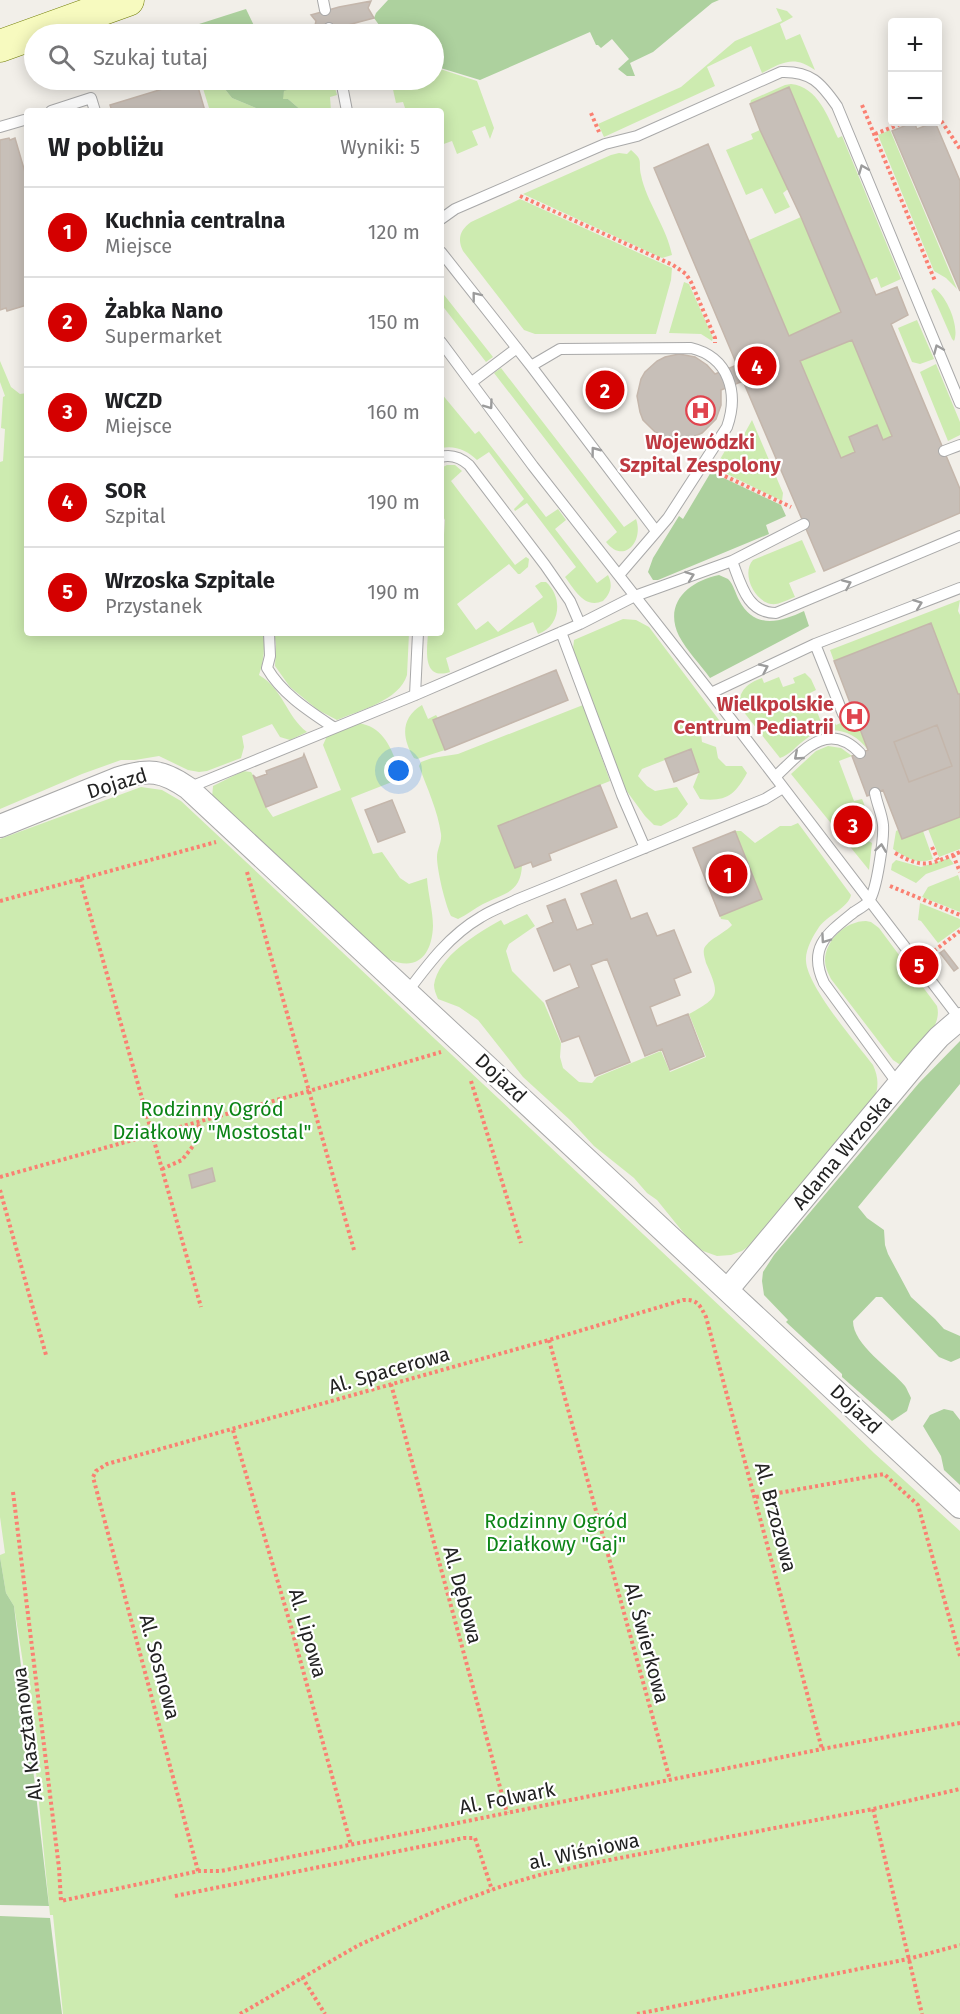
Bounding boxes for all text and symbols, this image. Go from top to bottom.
map controls [888,18,942,126]
button: + [888,18,942,72]
search box [24,24,444,90]
icon: search [45,41,78,74]
text: Szukaj tutaj [93,44,208,71]
button: − [888,72,942,126]
text: W pobliżu [48,132,164,163]
text: Wyniki: 5 [340,135,420,159]
one-way arrow [858,164,870,175]
text: Kuchnia centralna [105,207,285,234]
text: 1 [63,220,72,244]
text: 120 m [368,220,420,244]
text: Miejsce [105,234,172,258]
one-way arrow [472,292,483,303]
text: Żabka Nano [105,297,223,324]
text: 2 [62,310,73,334]
text: 150 m [368,310,420,334]
text: Supermarket [105,324,222,348]
pin: 4 [738,344,777,388]
one-way arrow [933,344,945,355]
pin: 2 [586,368,624,412]
text: WCZD [105,387,162,414]
hospital icon: Wojewódzki Szpital Zespolony [684,395,716,427]
one-way arrow [482,399,493,410]
text: 3 [62,400,73,424]
text: 160 m [367,400,420,424]
text: Miejsce [105,414,172,438]
place label: Wojewódzki Szpital Zespolony [620,430,781,477]
one-way arrow [591,446,602,457]
text: SOR [105,477,146,504]
text: 4 [62,490,73,514]
text: 190 m [367,490,420,514]
text: Szpital [105,504,166,528]
text: Wrzoska Szpitale [105,567,275,594]
one-way arrow [684,571,695,584]
one-way arrow [840,579,851,591]
text: 5 [62,580,73,604]
text: 190 m [367,580,420,604]
text: Przystanek [105,594,202,618]
one-way arrow [912,599,923,611]
one-way arrow [758,663,769,675]
place label: Wielkpolskie Centrum Pediatrii [673,692,834,739]
hospital icon: Wielkpolskie Centrum Pediatrii [839,700,871,732]
one-way arrow [794,749,805,760]
your location [384,756,413,785]
street label: Dojazd [84,763,150,803]
pin: 3 [834,802,872,848]
one-way arrow [874,843,887,852]
pin: 1 [708,852,748,896]
one-way arrow [821,933,832,944]
pin: 5 [900,942,938,988]
street label: Dojazd [470,1048,532,1108]
street label: Adama Wrzoska [787,1090,897,1214]
park label: Rodzinny Ogród Działkowy "Mostostal" [113,1097,312,1144]
street label: Al. Spacerowa [326,1341,452,1399]
street label: Dojazd [825,1379,887,1439]
street label: Al. Brzozowa [750,1460,802,1574]
park label: Rodzinny Ogród Działkowy "Gaj" [484,1509,628,1556]
street label: Al. Dębowa [438,1544,488,1646]
street label: Al. Świerkowa [619,1580,675,1706]
street label: Al. Lipowa [284,1586,332,1680]
street label: Al. Sosnowa [134,1612,186,1722]
street label: Al. Kasztanowa [7,1666,47,1802]
street label: Al. Folwark [457,1777,558,1819]
street label: al. Wiśniowa [527,1828,641,1874]

